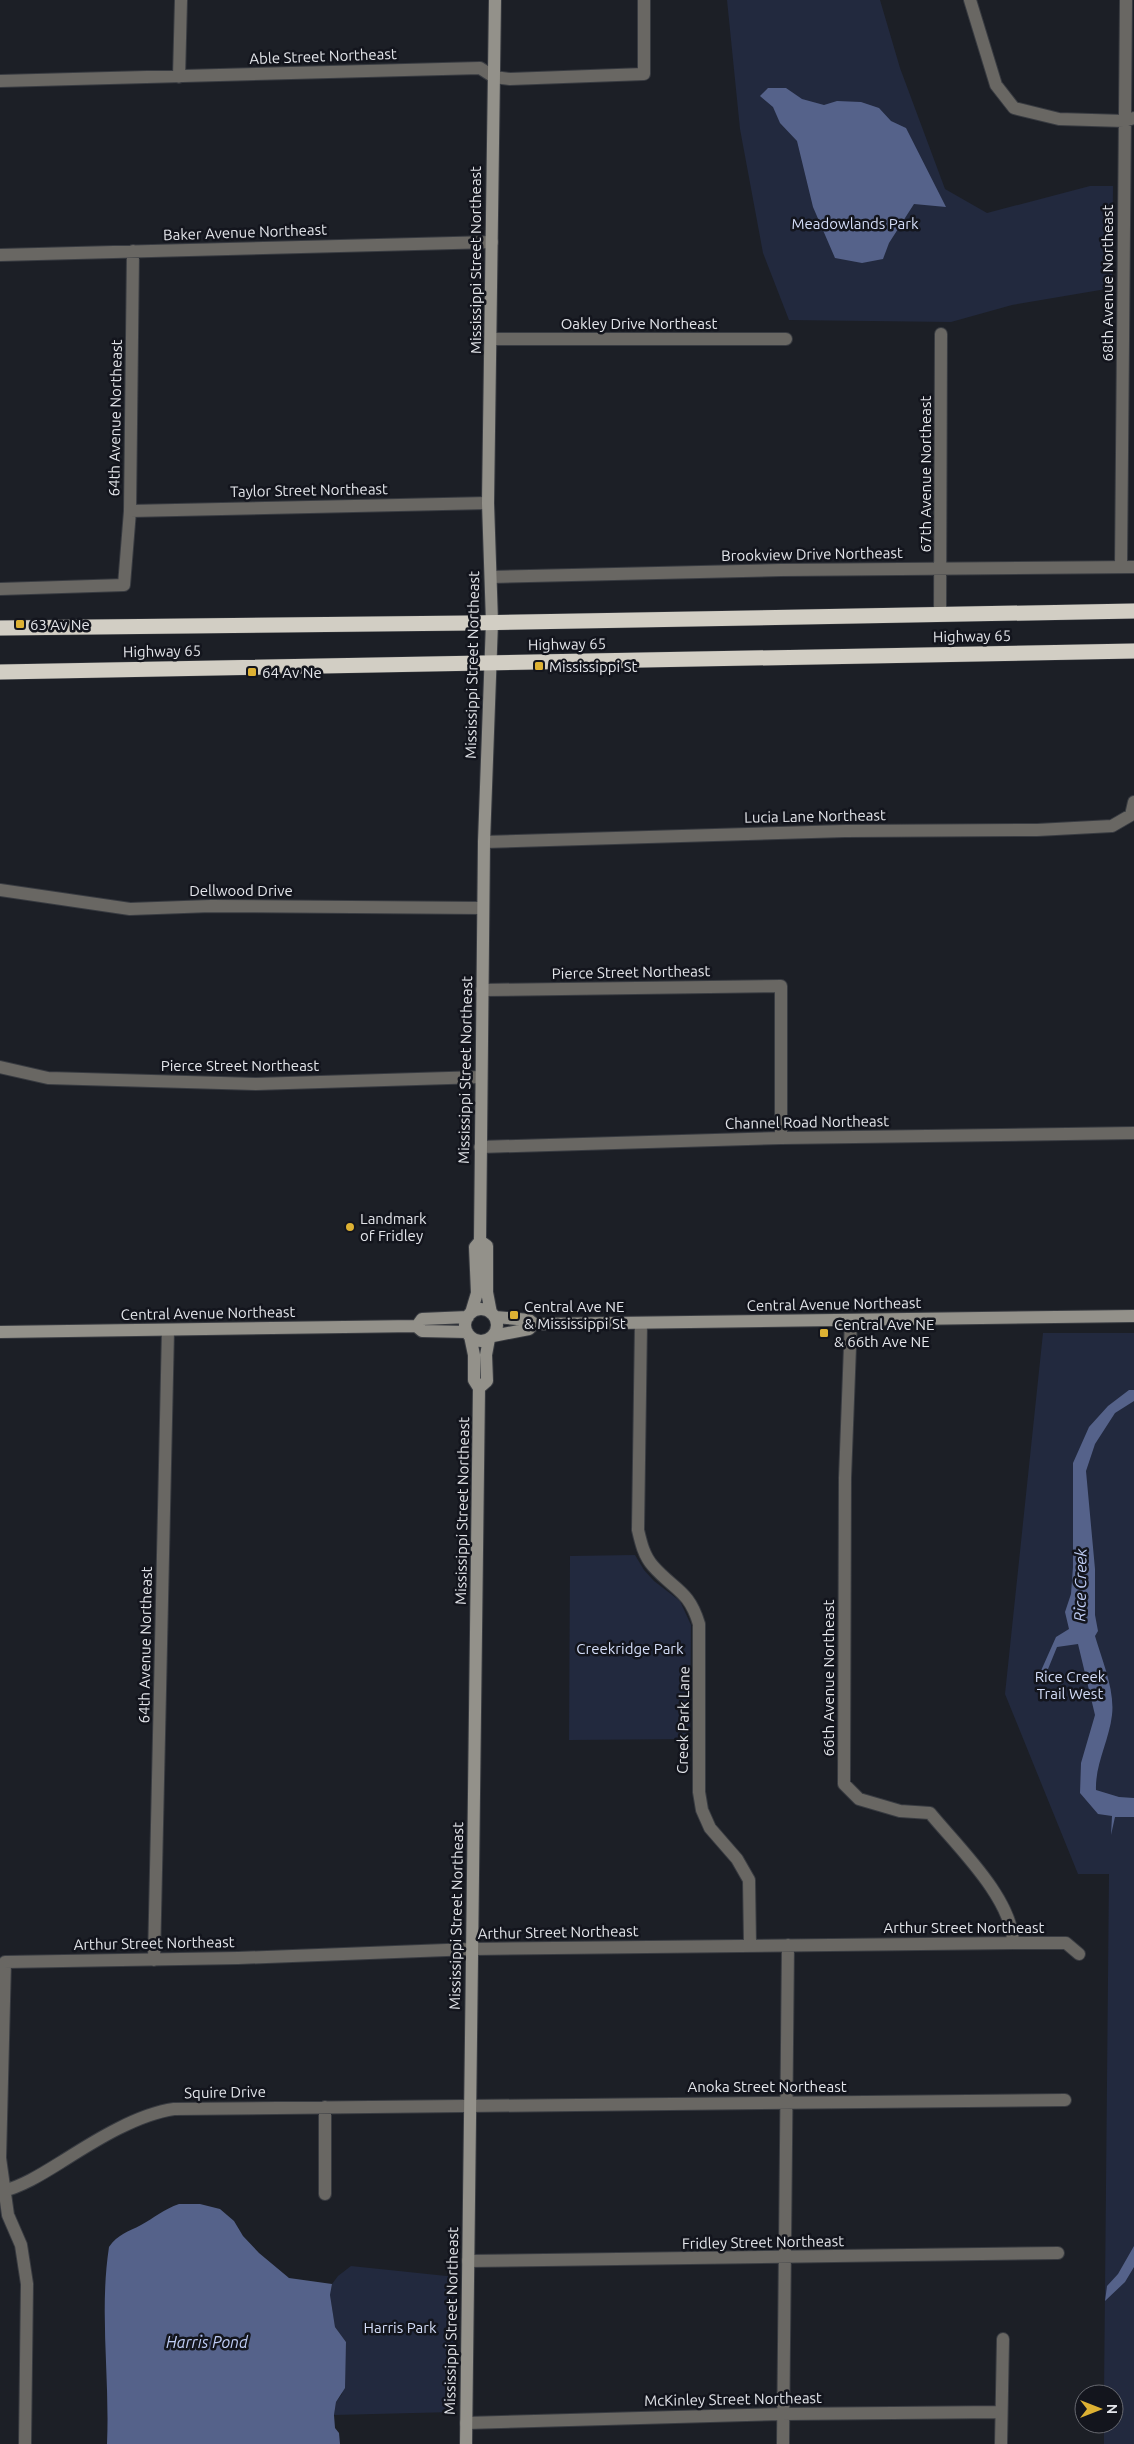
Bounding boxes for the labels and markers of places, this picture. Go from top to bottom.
place label: 63 Av Ne [30,616,90,633]
marker: 63 Av Ne [14,618,26,630]
place label: Mississippi St [549,658,638,675]
marker: Mississippi St [533,660,545,672]
place label: 64 Av Ne [262,664,322,681]
marker: 64 Av Ne [246,666,258,678]
place label: Landmark of Fridley [360,1210,427,1244]
marker: Landmark of Fridley [344,1221,356,1233]
place label: Central Ave NE & Mississippi St [524,1298,626,1332]
marker: Central Ave NE & Mississippi St [508,1309,520,1321]
place label: Central Ave NE & 66th Ave NE [834,1316,934,1350]
marker: Central Ave NE & 66th Ave NE [818,1327,830,1339]

